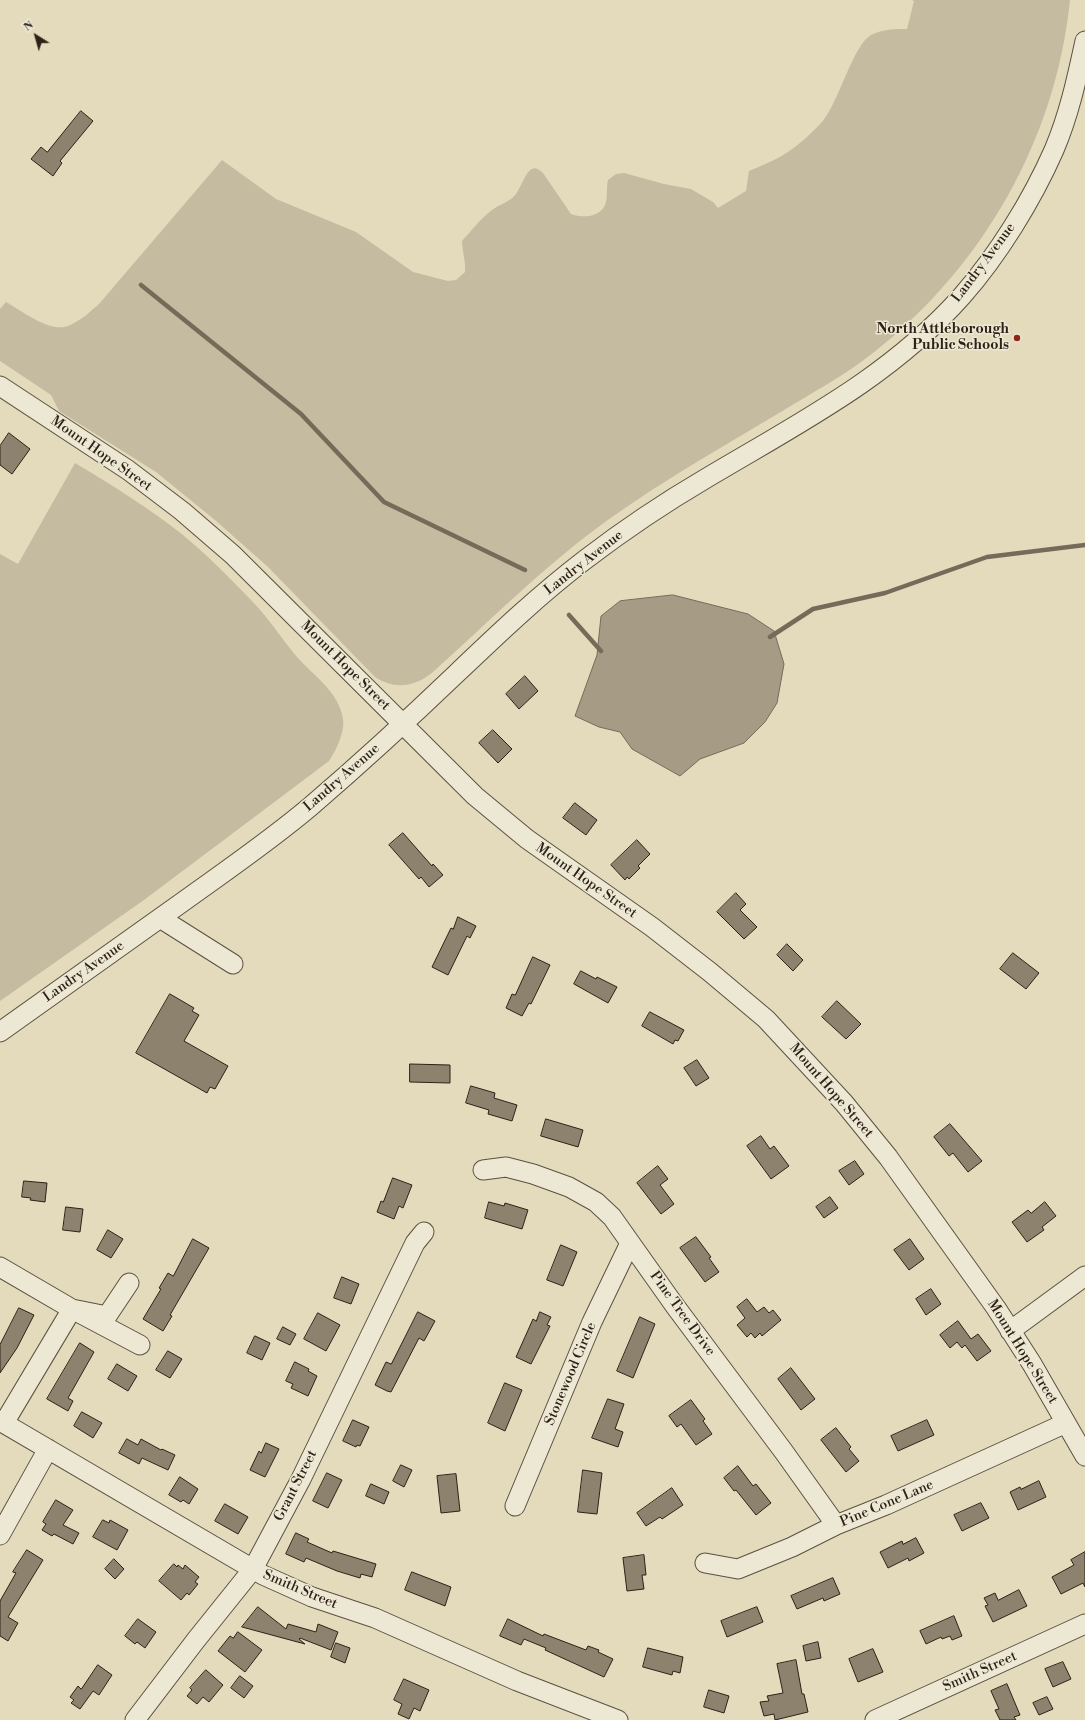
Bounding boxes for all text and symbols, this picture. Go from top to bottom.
north arrow [16,16,56,56]
text: N [21,18,36,35]
street label: Landry Avenue [949,220,1019,306]
place label: North Attleborough Public Schools [876,322,1009,354]
marker: North Attleborough Public Schools [1012,333,1022,343]
street label: Mount Hope Street [47,413,155,495]
street label: Landry Avenue [541,527,627,599]
street label: Mount Hope Street [297,618,393,714]
street label: Landry Avenue [301,740,383,816]
street label: Mount Hope Street [532,840,640,922]
street label: Landry Avenue [40,938,128,1006]
street label: Mount Hope Street [785,1040,877,1142]
street label: Pine Tree Drive [646,1268,718,1360]
street label: Mount Hope Street [983,1297,1061,1407]
street label: Stonewood Circle [542,1320,600,1428]
street label: Grant Street [271,1448,321,1524]
street label: Pine Cone Lane [838,1477,936,1531]
street label: Smith Street [260,1567,340,1613]
street label: Smith Street [940,1648,1020,1696]

